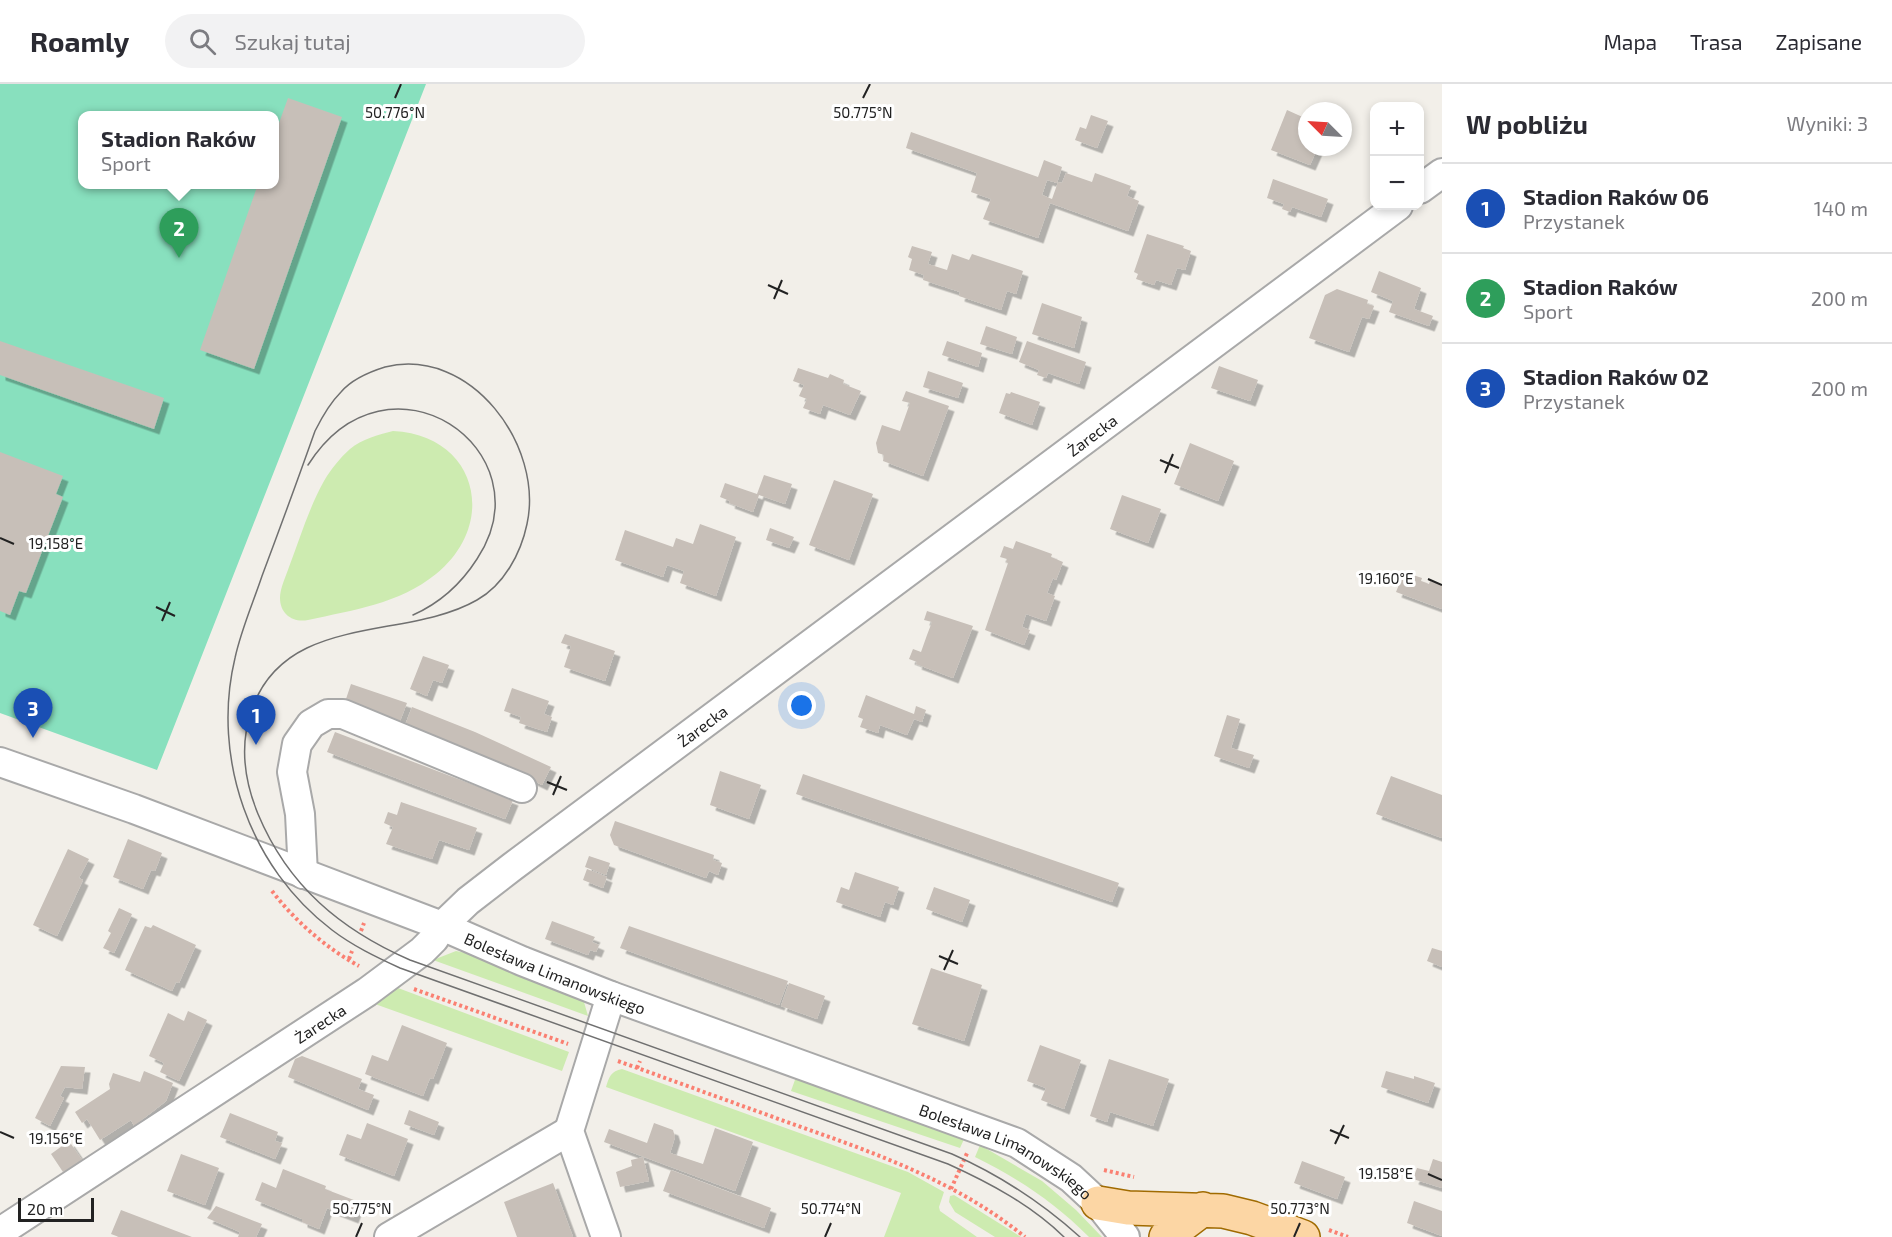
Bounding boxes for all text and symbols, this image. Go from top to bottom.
search box [165,14,585,68]
text: Roamly [30,24,129,58]
icon: search [186,25,219,58]
text: Szukaj tutaj [234,28,351,54]
text: Mapa [1603,29,1657,54]
text: Trasa [1690,29,1743,54]
text: Zapisane [1776,29,1862,54]
north arrow [1298,102,1352,156]
map controls [1370,102,1424,210]
button: + [1370,102,1424,156]
text: 50.776°N [365,103,425,121]
text: 50.775°N [833,103,893,121]
text: W pobliżu [1466,108,1588,139]
popup [78,111,279,189]
text: Wyniki: 3 [1786,111,1868,135]
text: Stadion Raków [101,125,256,151]
text: Sport [101,151,151,175]
button: − [1370,156,1424,210]
text: Stadion Raków 06 [1523,183,1709,209]
text: 1 [1481,196,1490,220]
text: 140 m [1814,196,1868,220]
pin: 2 [160,208,198,258]
text: Przystanek [1523,209,1625,233]
text: Stadion Raków [1523,273,1678,299]
text: 2 [1480,286,1491,310]
text: 200 m [1811,286,1868,310]
text: Sport [1523,299,1573,323]
text: Stadion Raków 02 [1523,363,1709,389]
text: 3 [1480,376,1491,400]
text: 200 m [1811,376,1868,400]
text: Przystanek [1523,389,1625,413]
street label: Żarecka [1063,410,1120,459]
text: 19.158°E [29,534,83,552]
text: 19.160°E [1359,569,1413,587]
pin: 3 [14,688,52,738]
your location [787,691,816,720]
pin: 1 [236,696,276,745]
street label: Żarecka [673,700,731,750]
street label: Bolesława Limanowskiego [462,928,648,1017]
street label: Żarecka [290,999,349,1047]
street label: Bolesława Limanowskiego [917,1099,1097,1203]
text: 19.156°E [29,1129,83,1147]
text: 19.158°E [1359,1164,1413,1182]
scale bar [18,1195,94,1222]
text: 20 m [27,1199,63,1218]
text: 50.775°N [332,1199,392,1217]
text: 50.774°N [801,1199,861,1217]
text: 50.773°N [1270,1199,1330,1217]

